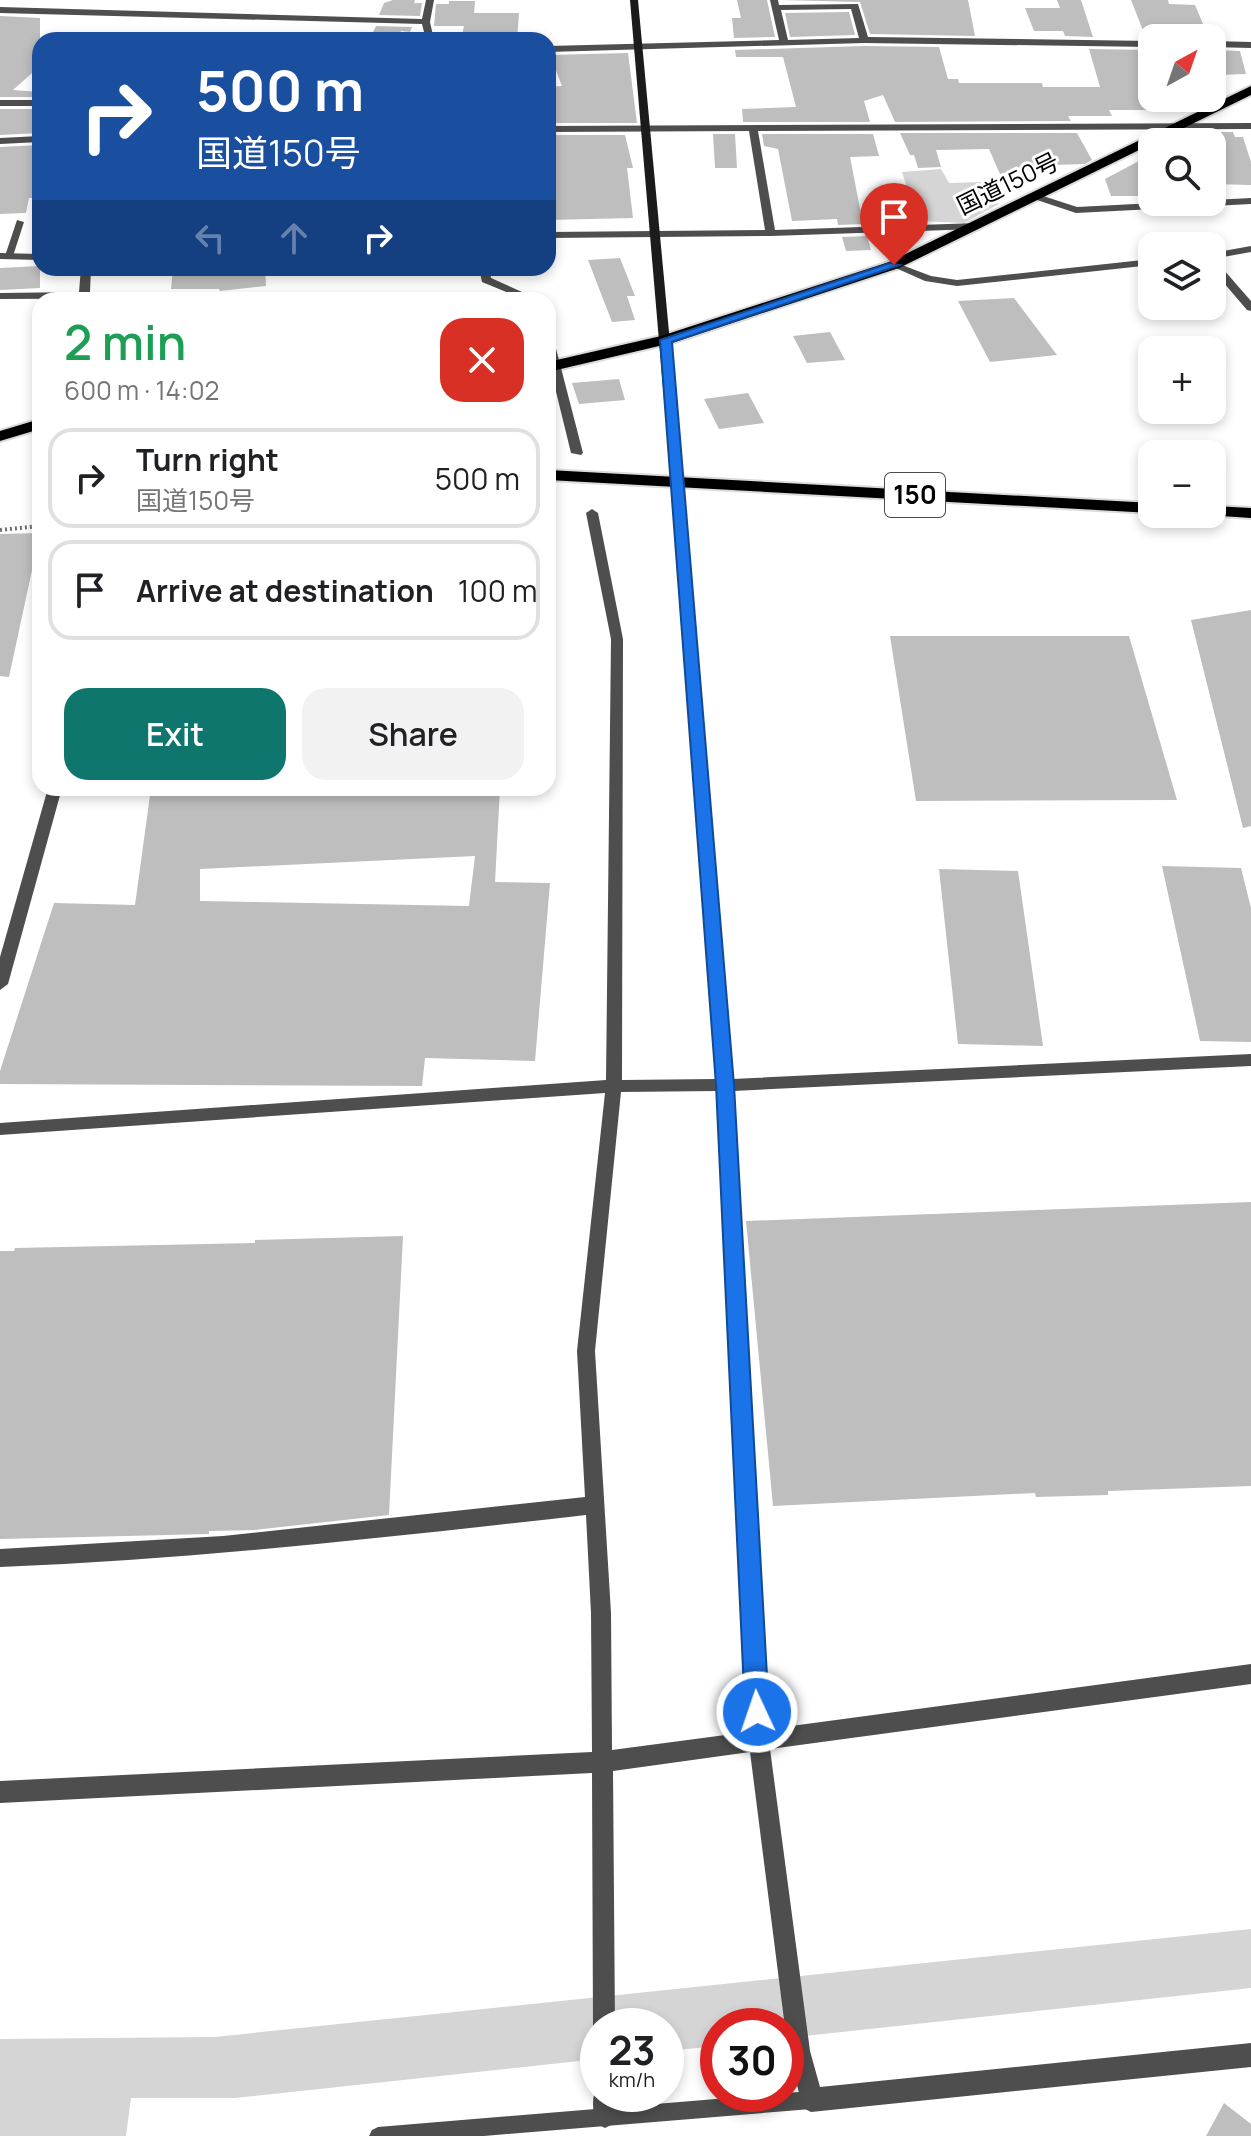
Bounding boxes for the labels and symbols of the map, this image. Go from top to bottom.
north arrow [1138,24,1226,112]
street label: 国道150号 [951,144,1064,222]
pin [860,183,928,265]
road number: 150 [885,473,945,517]
position arrow [715,1670,799,1754]
speed limit sign: 30 [700,2008,804,2112]

